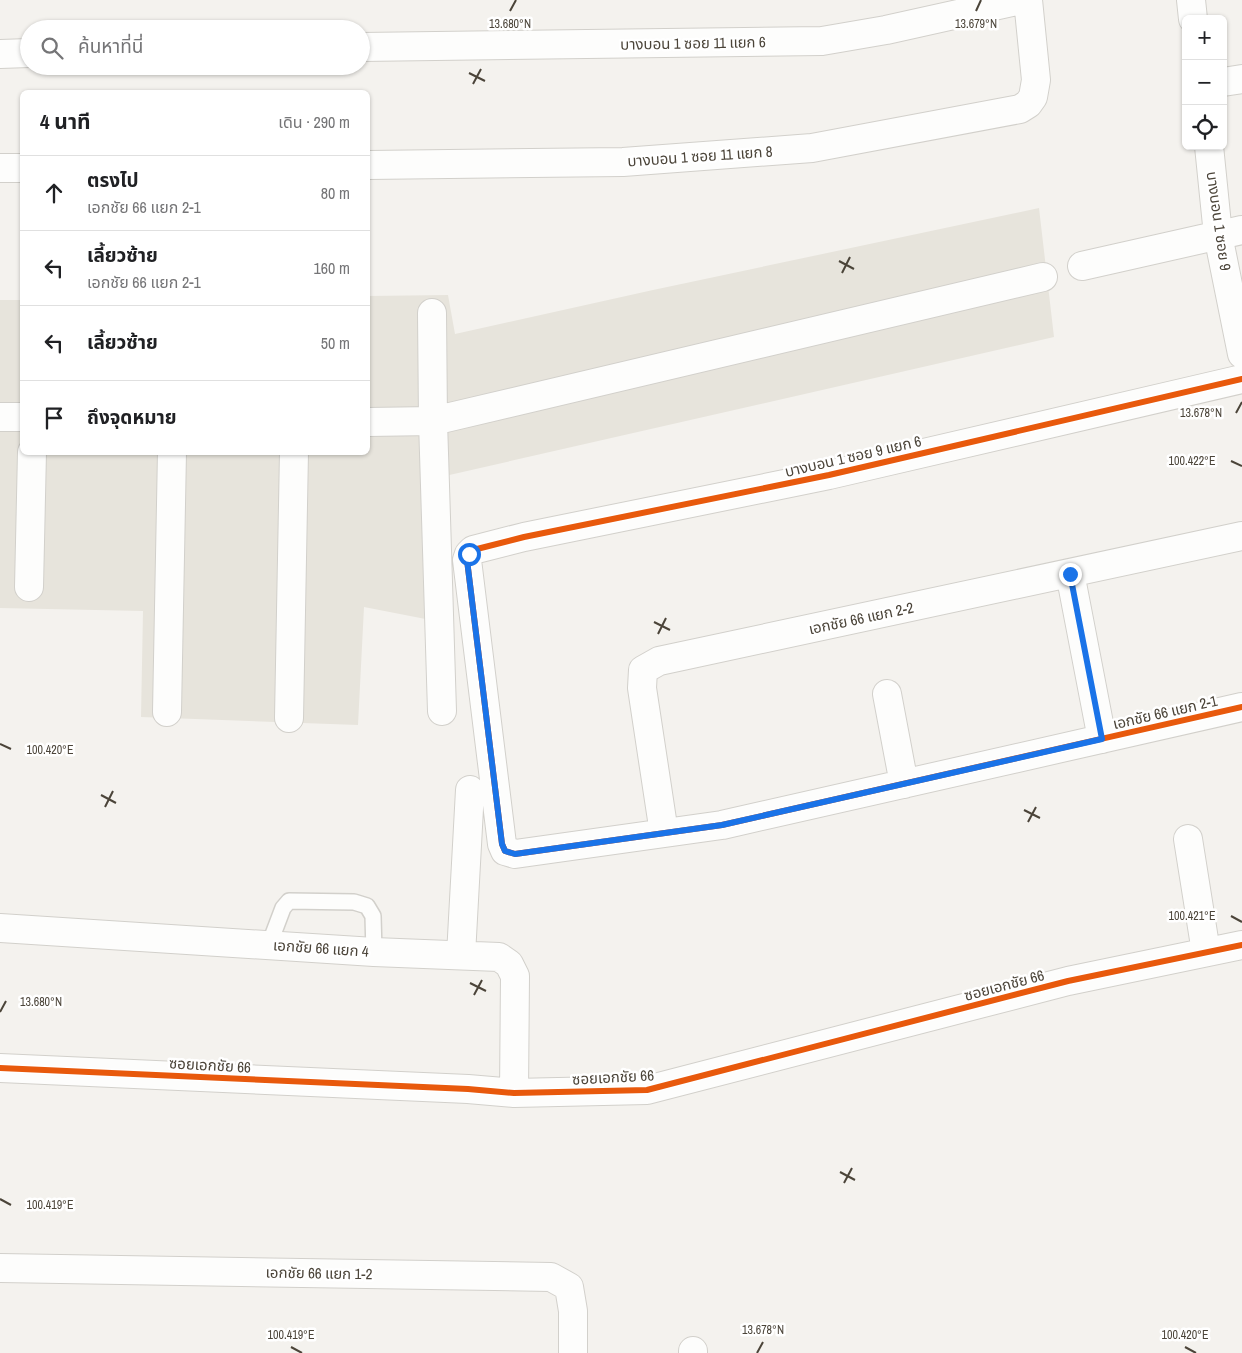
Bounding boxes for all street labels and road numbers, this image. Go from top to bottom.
street label: บางบอน 1 ซอย 11 แยก 6 [620,31,766,55]
street label: บางบอน 1 ซอย 11 แยก 8 [627,140,773,172]
street label: บางบอน 1 ซอย 9 [1202,170,1236,272]
street label: บางบอน 1 ซอย 9 แยก 6 [783,430,923,482]
street label: เอกชัย 66 แยก 2-2 [807,597,916,639]
street label: เอกชัย 66 แยก 2-1 [1111,690,1220,734]
street label: เอกชัย 66 แยก 4 [272,934,370,962]
street label: ซอยเอกชัย 66 [962,964,1046,1006]
street label: ซอยเอกชัย 66 [168,1052,252,1078]
street label: ซอยเอกชัย 66 [571,1064,655,1090]
street label: เอกชัย 66 แยก 1-2 [265,1262,373,1284]

